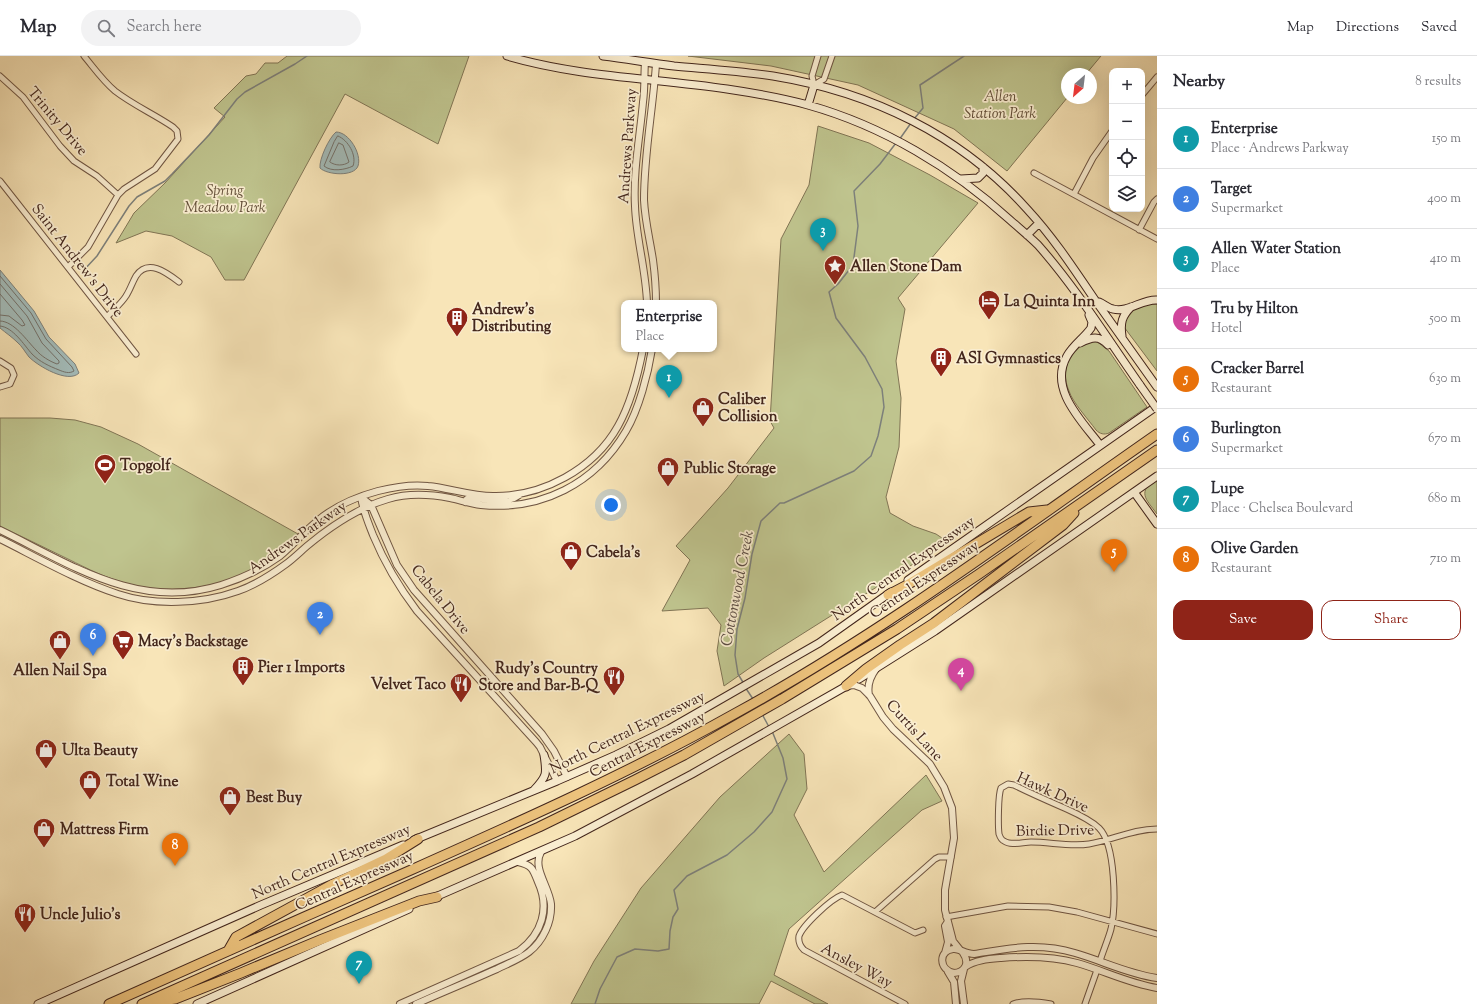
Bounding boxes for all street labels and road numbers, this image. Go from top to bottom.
street label: Trinity Drive [22,83,92,161]
street label: Andrews Parkway [614,87,643,205]
street label: Saint Andrew's Drive [26,200,128,322]
street label: Andrews Parkway [244,496,352,580]
street label: North Central Expressway [828,512,978,624]
street label: Central Expressway [866,536,982,622]
street label: Cabela Drive [405,561,474,639]
street label: North Central Expressway [546,687,708,777]
street label: Curtis Lane [881,696,947,766]
street label: Central Expressway [586,707,708,781]
street label: Hawk Drive [1013,768,1092,819]
street label: North Central Expressway [249,819,413,903]
street label: Birdie Drive [1016,820,1094,843]
street label: Central Expressway [292,846,416,914]
street label: Ansley Way [817,939,896,994]

